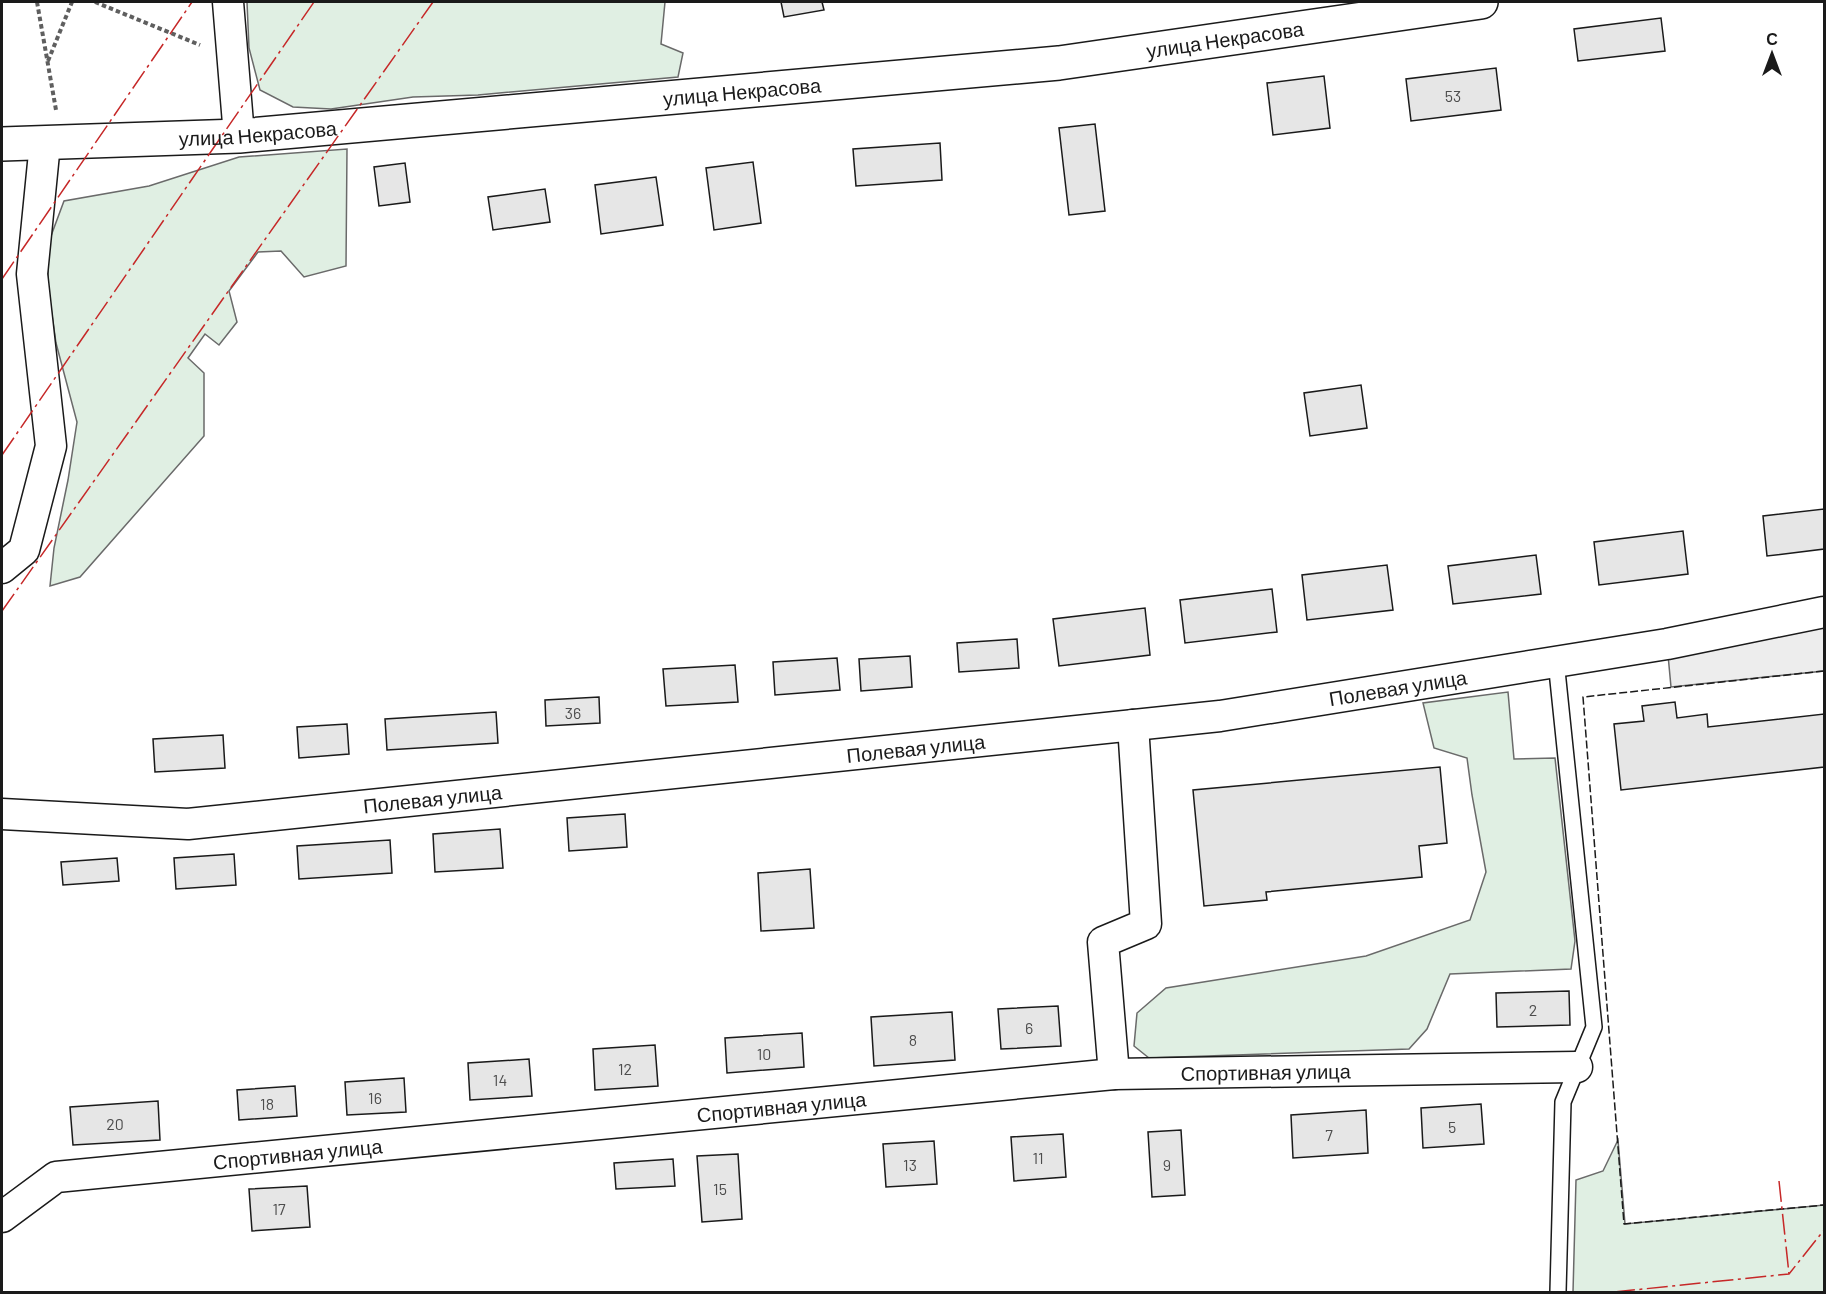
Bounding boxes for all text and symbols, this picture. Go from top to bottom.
street label: улица Некрасова [1145,16,1306,62]
north arrow [1742,24,1802,84]
text: С [1766,29,1778,48]
street label: улица Некрасова [662,72,823,110]
house number: 53 [1445,86,1461,105]
street label: улица Некрасова [178,115,339,150]
street label: Полевая улица [1327,664,1469,710]
house number: 36 [565,703,581,722]
street label: Полевая улица [845,729,987,767]
street label: Полевая улица [362,779,504,818]
house number: 2 [1529,1000,1537,1019]
house number: 6 [1025,1018,1033,1037]
house number: 8 [909,1030,917,1049]
house number: 10 [757,1044,771,1063]
street label: Спортивная улица [1181,1058,1352,1085]
house number: 12 [618,1059,632,1078]
house number: 14 [493,1070,507,1089]
street label: Спортивная улица [696,1086,868,1127]
house number: 16 [368,1088,382,1107]
house number: 18 [260,1094,274,1113]
house number: 20 [106,1114,124,1133]
house number: 5 [1448,1117,1456,1136]
house number: 7 [1325,1125,1333,1144]
street label: Спортивная улица [212,1133,384,1174]
house number: 11 [1032,1148,1044,1167]
house number: 13 [903,1155,917,1174]
house number: 9 [1163,1155,1171,1174]
house number: 15 [713,1179,727,1198]
house number: 17 [272,1199,286,1218]

